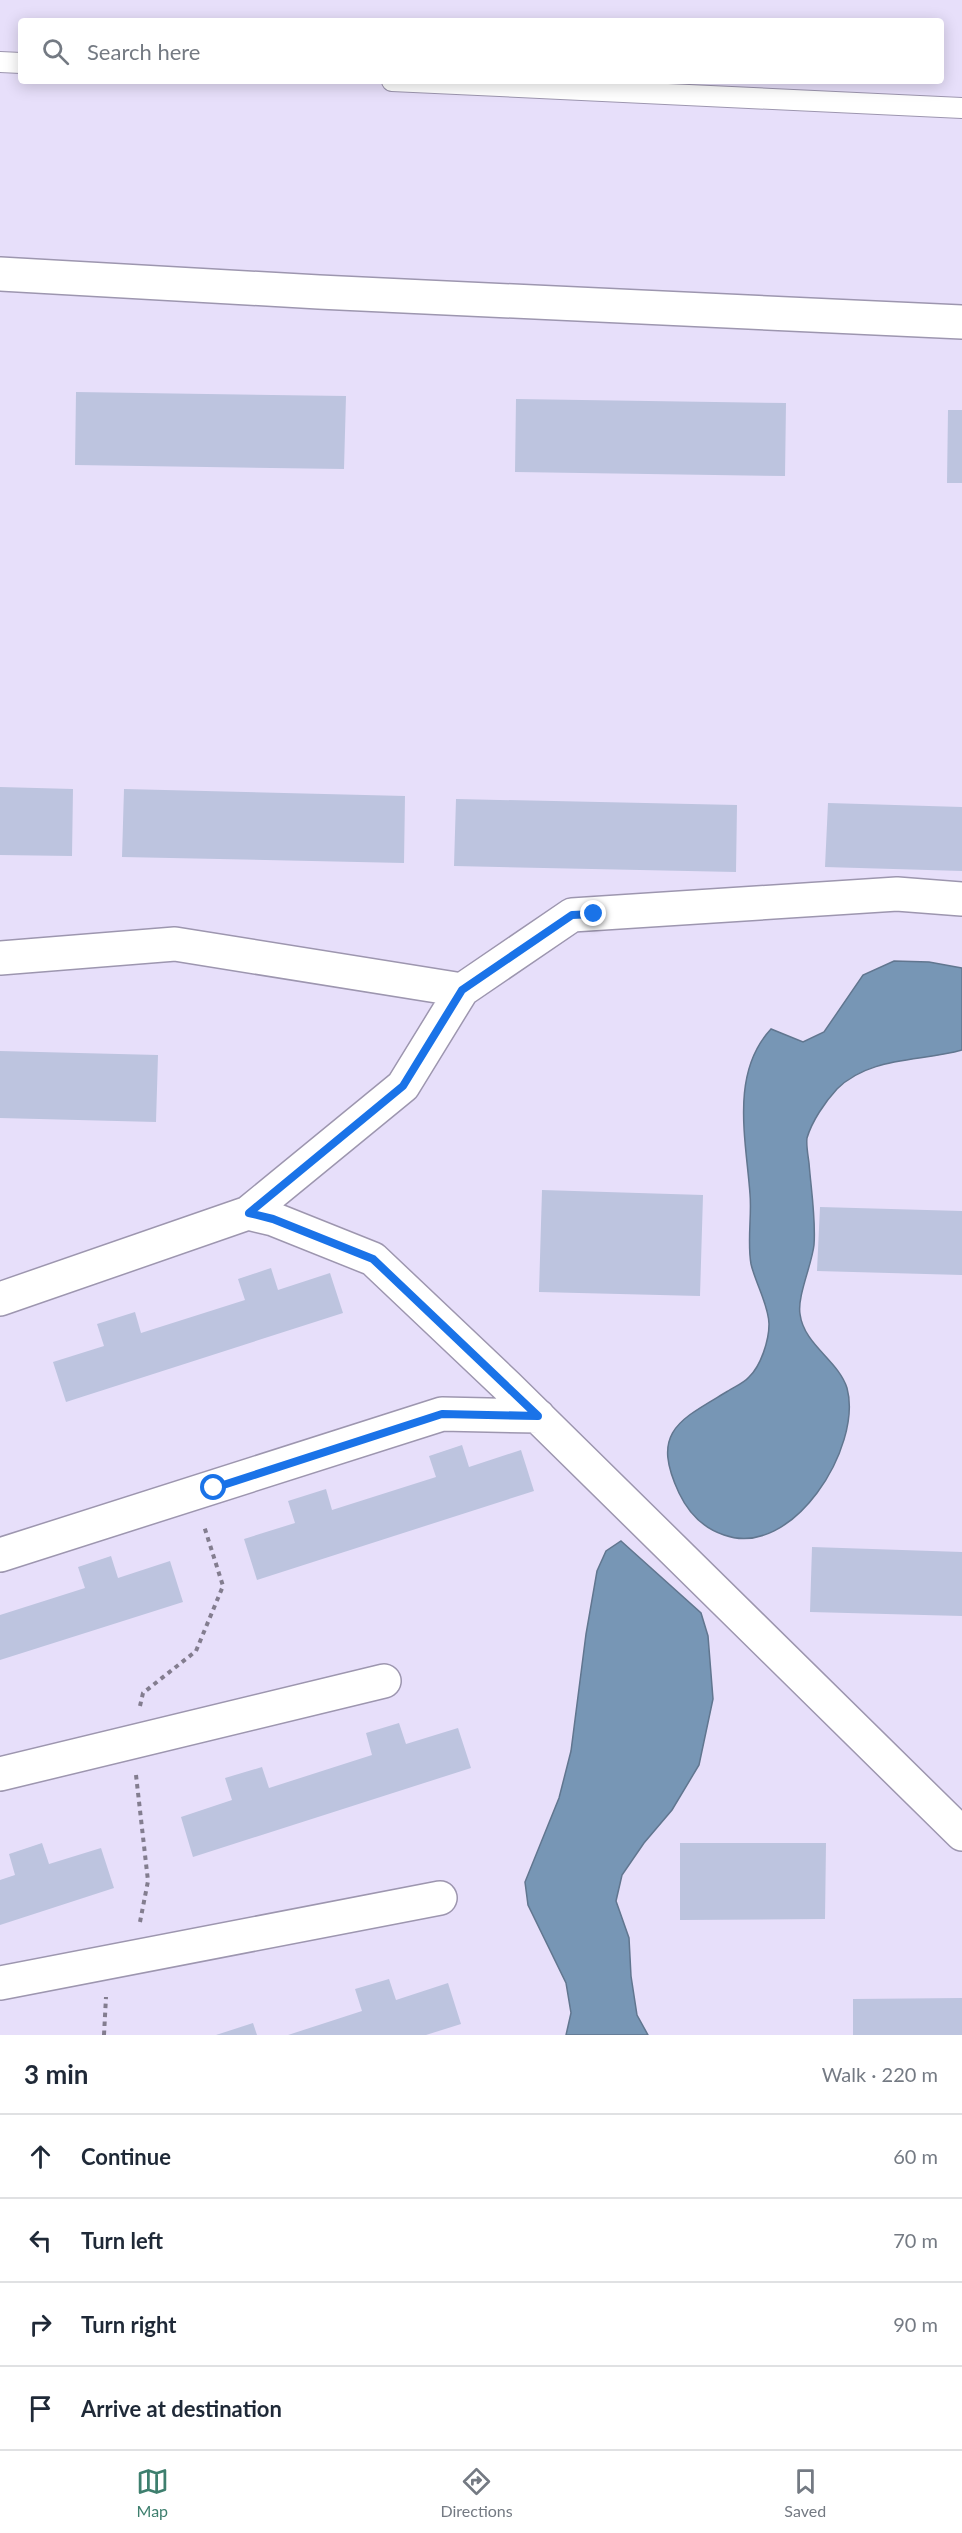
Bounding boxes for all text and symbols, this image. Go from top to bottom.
search box [18,18,944,84]
icon: search [39,35,72,68]
text: Search here [87,38,200,65]
route end [580,900,606,926]
route start [200,1474,226,1500]
text: 3 min [24,2058,88,2090]
text: Walk · 220 m [822,2062,938,2086]
icon: ahead [24,2140,57,2173]
text: Continue [81,2143,171,2170]
text: 60 m [893,2144,938,2168]
icon: left [24,2224,57,2257]
text: Turn left [81,2227,163,2254]
text: 70 m [893,2228,938,2252]
icon: right [24,2308,57,2341]
text: Turn right [81,2311,176,2338]
text: 90 m [893,2312,938,2336]
icon: arrive [24,2392,57,2425]
text: Arrive at destination [81,2395,282,2422]
tab: Map [136,2465,169,2520]
tab: Directions [440,2465,513,2520]
tab: Saved [784,2465,826,2520]

